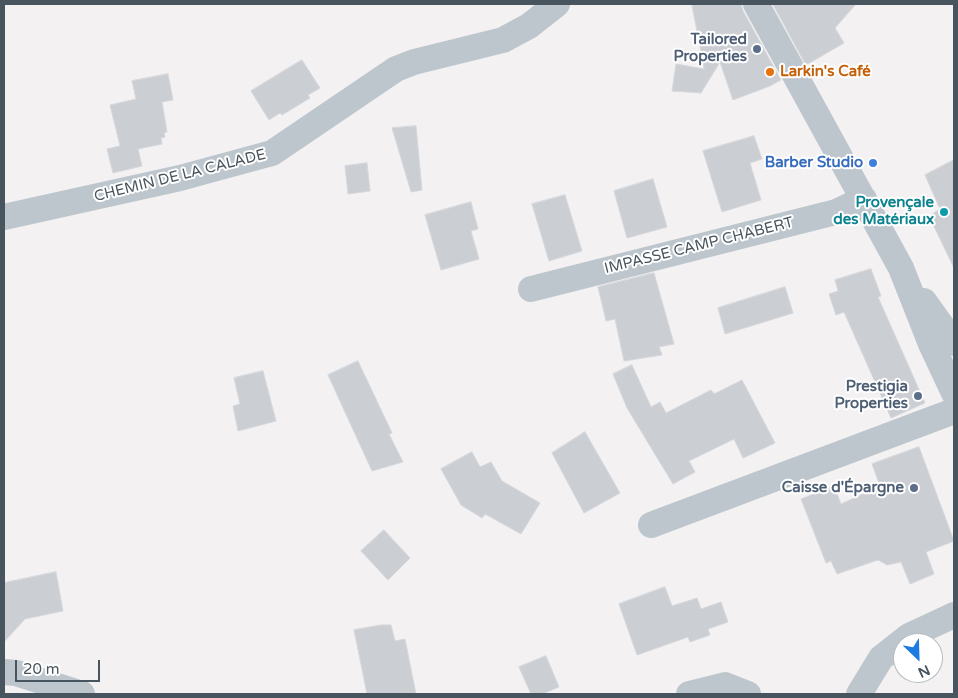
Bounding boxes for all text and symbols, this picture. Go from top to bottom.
place label: Tailored Properties [674,31,747,66]
marker: Tailored Properties [751,43,763,55]
place label: Larkin's Café [780,63,871,81]
marker: Larkin's Café [764,66,776,78]
street label: CHEMIN DE LA CALADE [92,146,268,206]
place label: Barber Studio [765,154,863,172]
marker: Barber Studio [867,157,879,169]
place label: Provençale des Matériaux [833,194,934,229]
marker: Provençale des Matériaux [938,206,950,218]
street label: IMPASSE CAMP CHABERT [603,214,795,278]
place label: Prestigia Properties [835,378,908,413]
marker: Prestigia Properties [912,390,924,402]
place label: Caisse d'Épargne [782,479,904,497]
marker: Caisse d'Épargne [908,482,920,494]
north arrow [893,633,943,683]
scale bar [18,650,102,682]
text: 20 m [23,660,60,678]
text: N [915,661,932,681]

